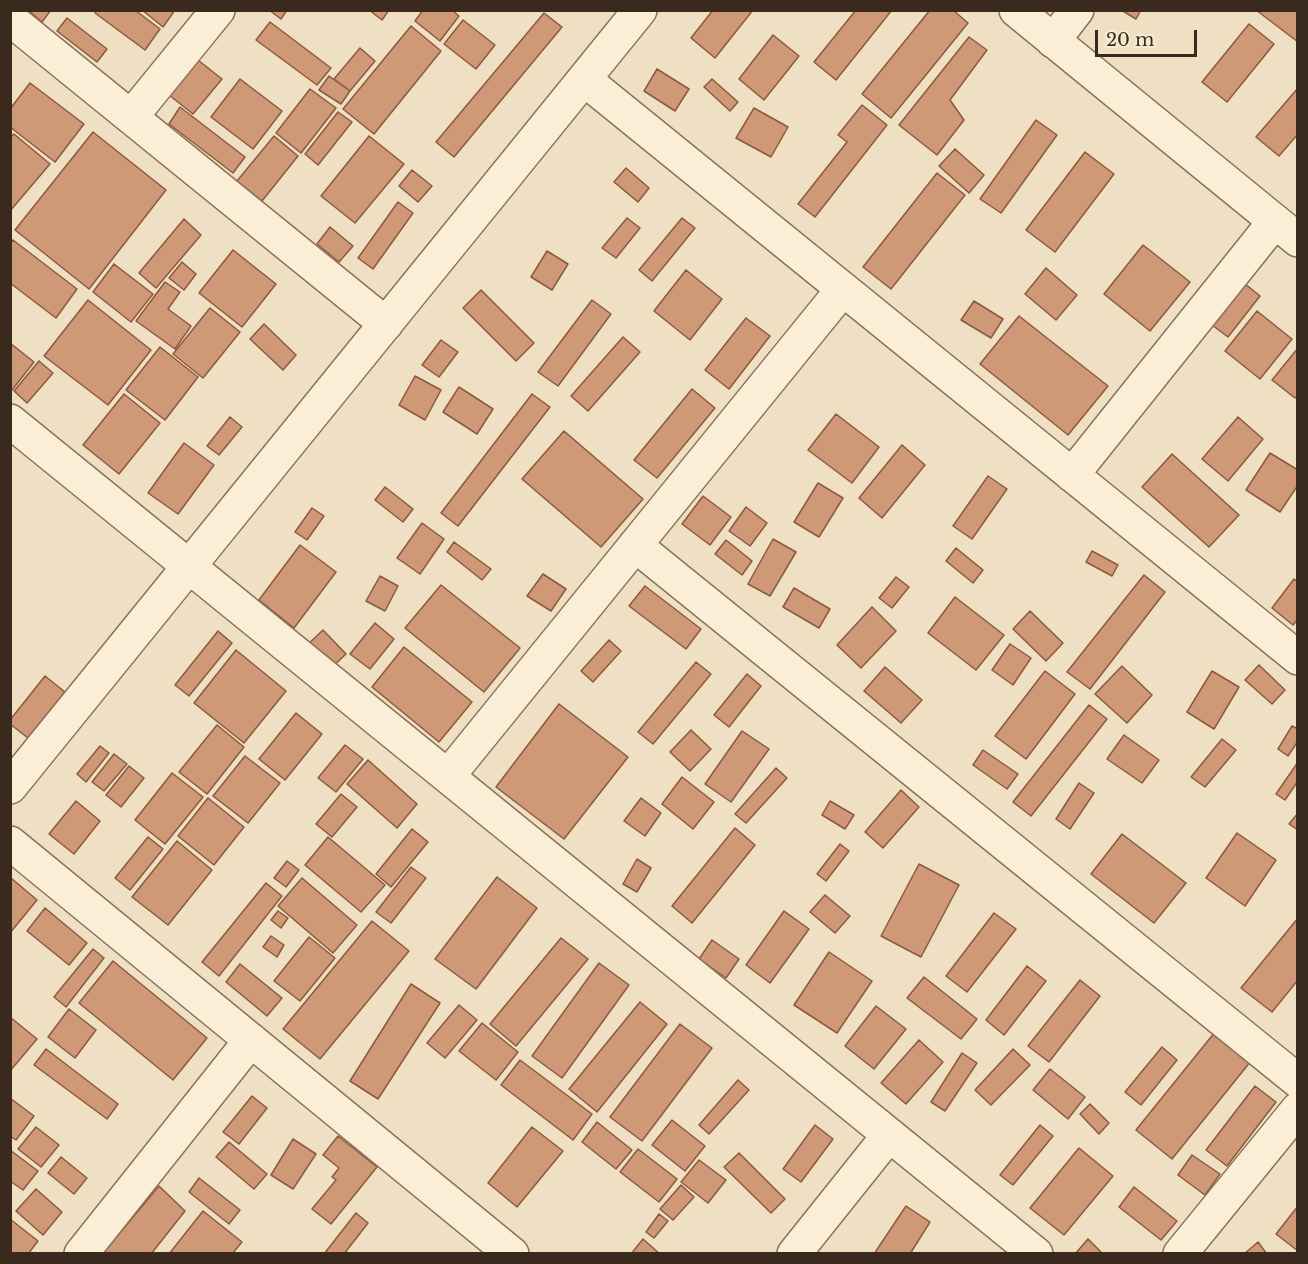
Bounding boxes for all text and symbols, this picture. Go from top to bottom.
scale bar [1098,18,1200,56]
text: 20 m [1106,29,1154,51]

